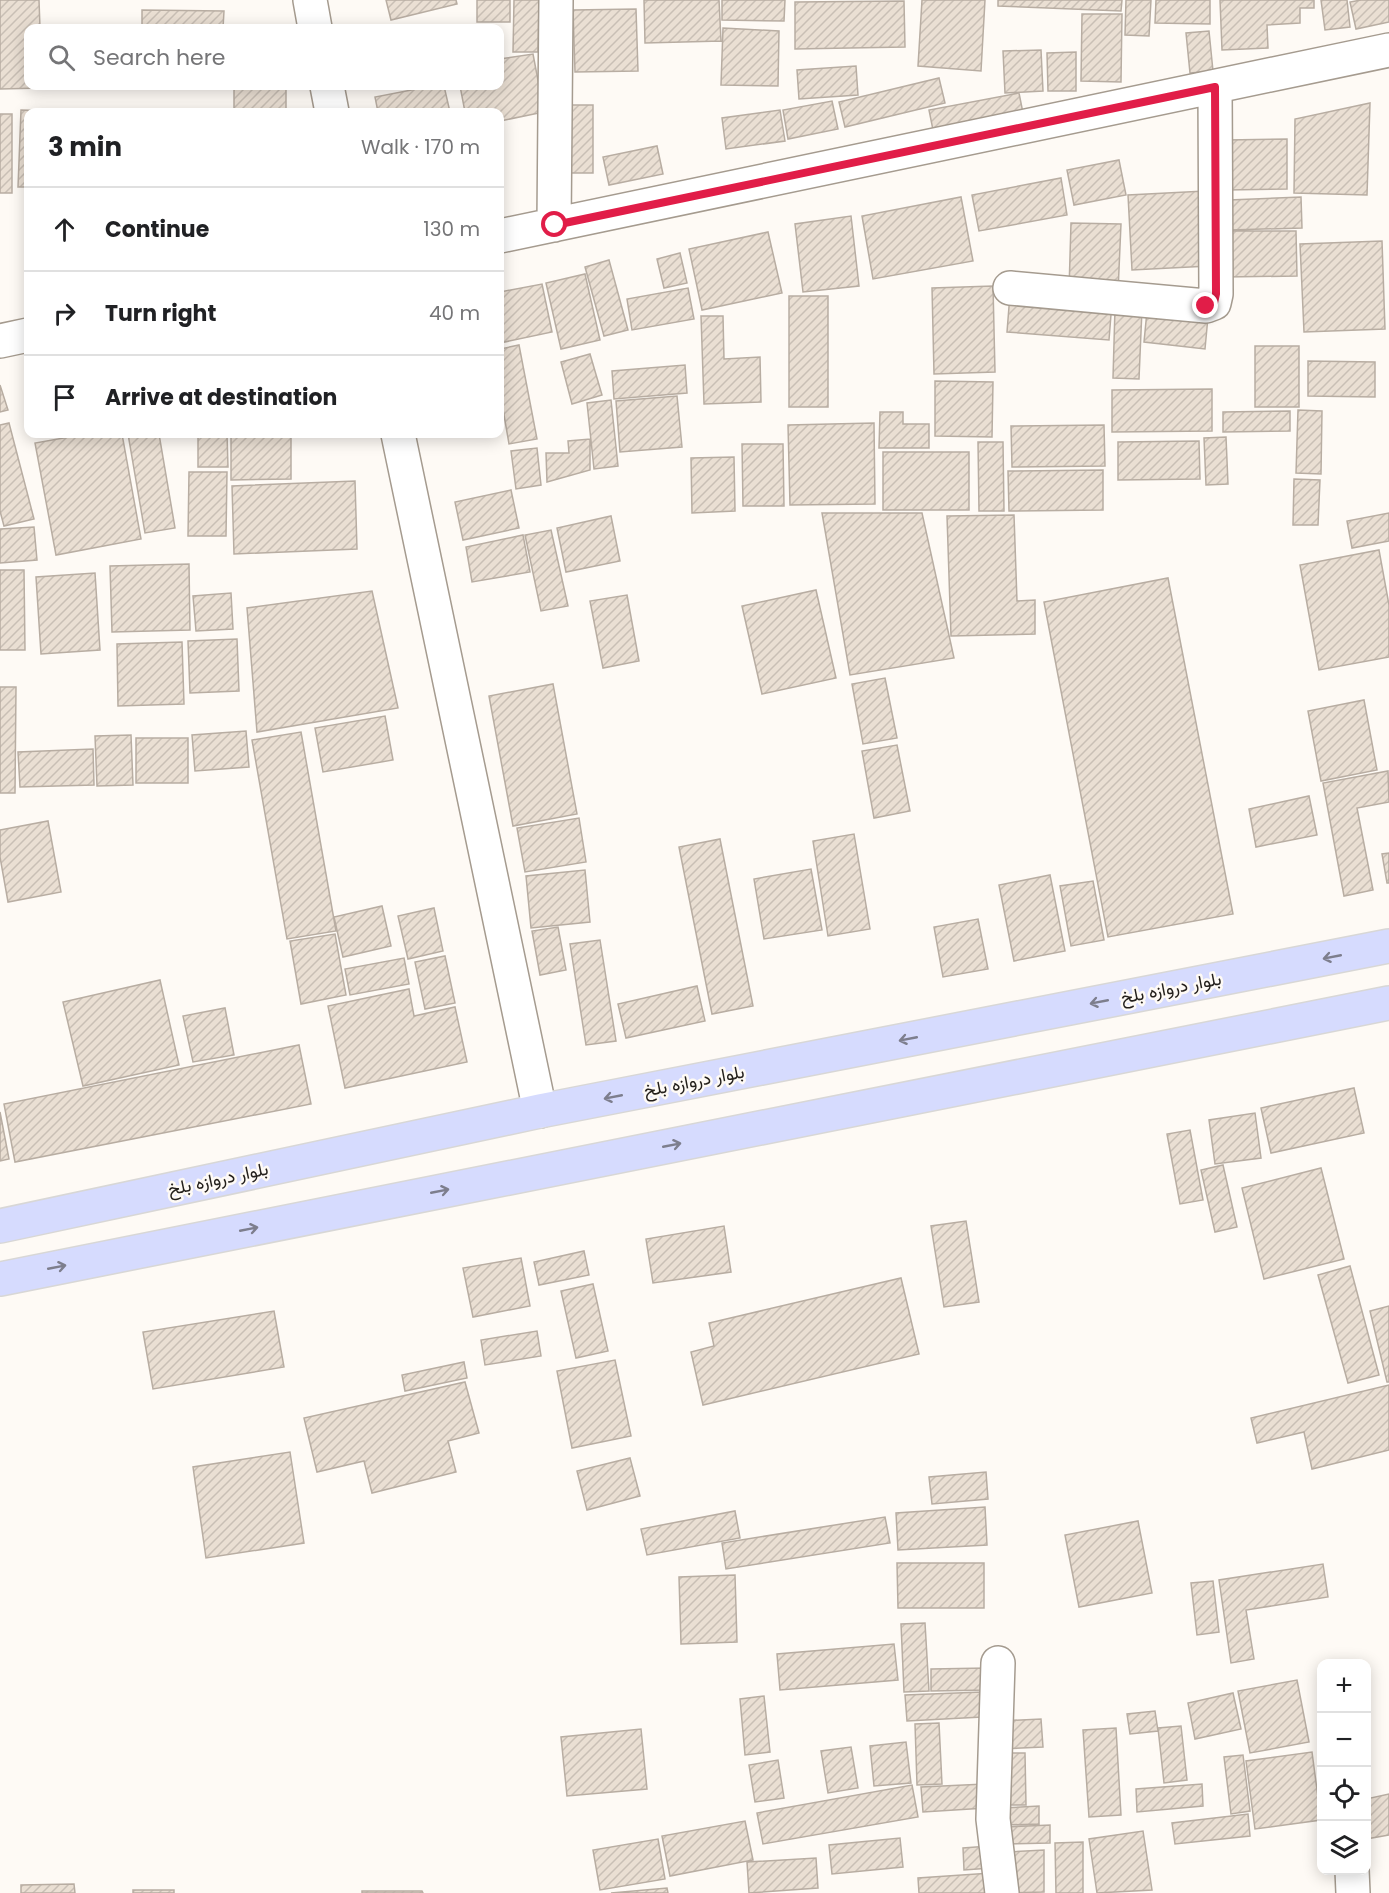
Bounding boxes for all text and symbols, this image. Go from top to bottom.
search box [24,24,504,90]
icon: search [45,41,78,74]
text: Search here [93,42,226,73]
text: 3 min [48,129,122,165]
text: Walk · 170 m [361,133,480,161]
route start [541,211,567,237]
icon: ahead [48,213,81,246]
text: Continue [105,214,209,245]
text: 130 m [423,215,480,243]
route end [1192,292,1218,318]
icon: right [48,297,81,330]
text: Turn right [105,298,216,329]
text: 40 m [429,299,480,327]
icon: arrive [48,381,81,414]
text: Arrive at destination [105,382,337,413]
one-way arrow [1322,952,1342,963]
street label: بلوار دروازه بلخ [1118,965,1223,1010]
one-way arrow [1090,997,1109,1008]
one-way arrow [898,1034,918,1045]
street label: بلوار دروازه بلخ [641,1058,746,1103]
one-way arrow [604,1092,623,1103]
one-way arrow [662,1139,682,1150]
street label: بلوار دروازه بلخ [165,1156,270,1201]
one-way arrow [430,1185,449,1196]
one-way arrow [238,1223,258,1234]
one-way arrow [47,1261,67,1272]
map controls [1317,1659,1371,1875]
button: + [1317,1659,1371,1713]
button: − [1317,1713,1371,1767]
button: locate [1317,1767,1371,1821]
button: layers [1317,1821,1371,1875]

